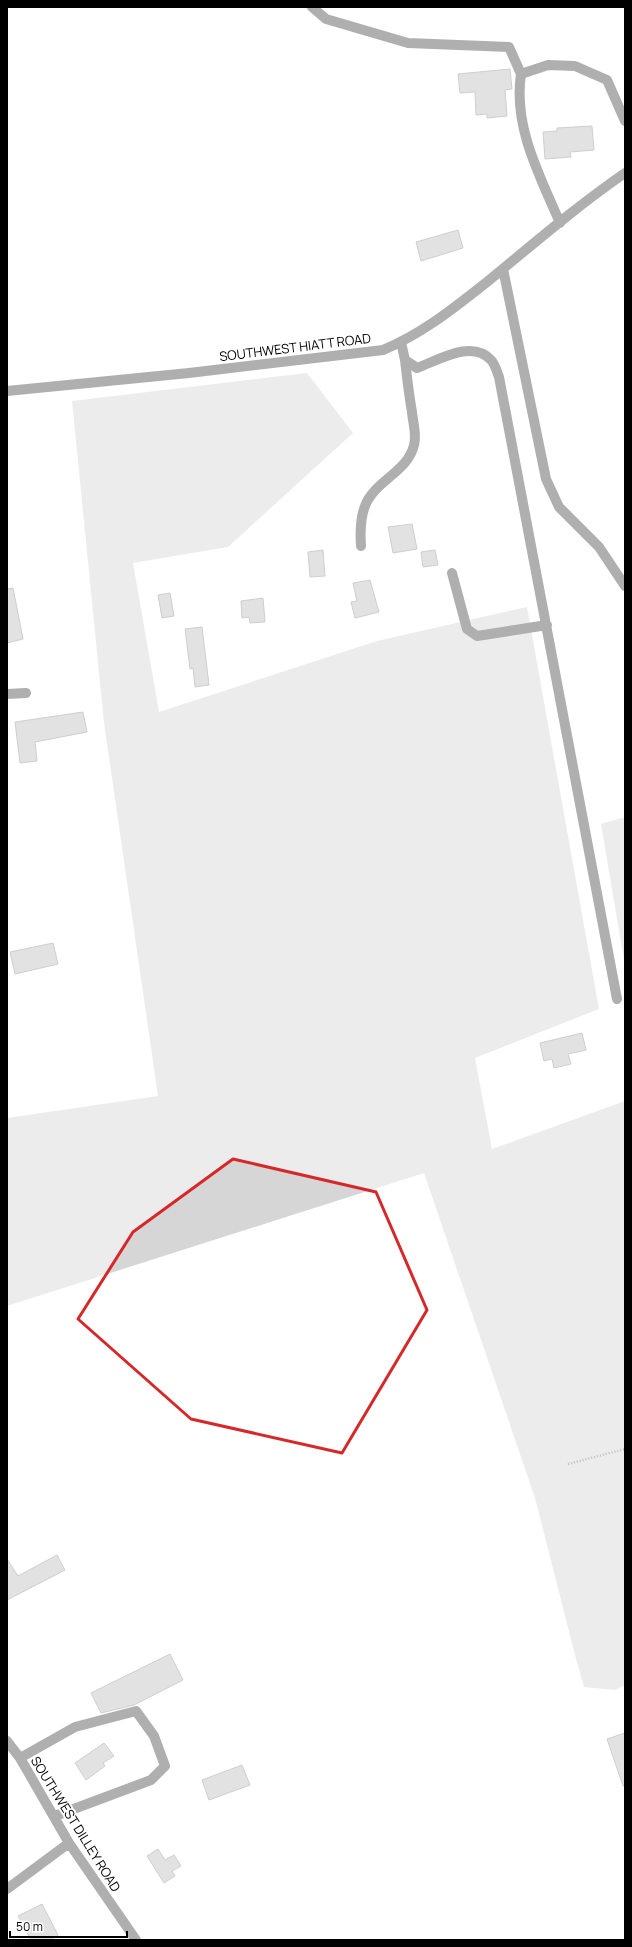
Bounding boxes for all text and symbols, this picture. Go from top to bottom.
street label: SOUTHWEST HIATT ROAD [218,329,372,365]
street label: SOUTHWEST DILLEY ROAD [27,1753,125,1895]
scale bar [10,1913,127,1939]
text: 50 m [16,1918,43,1935]

